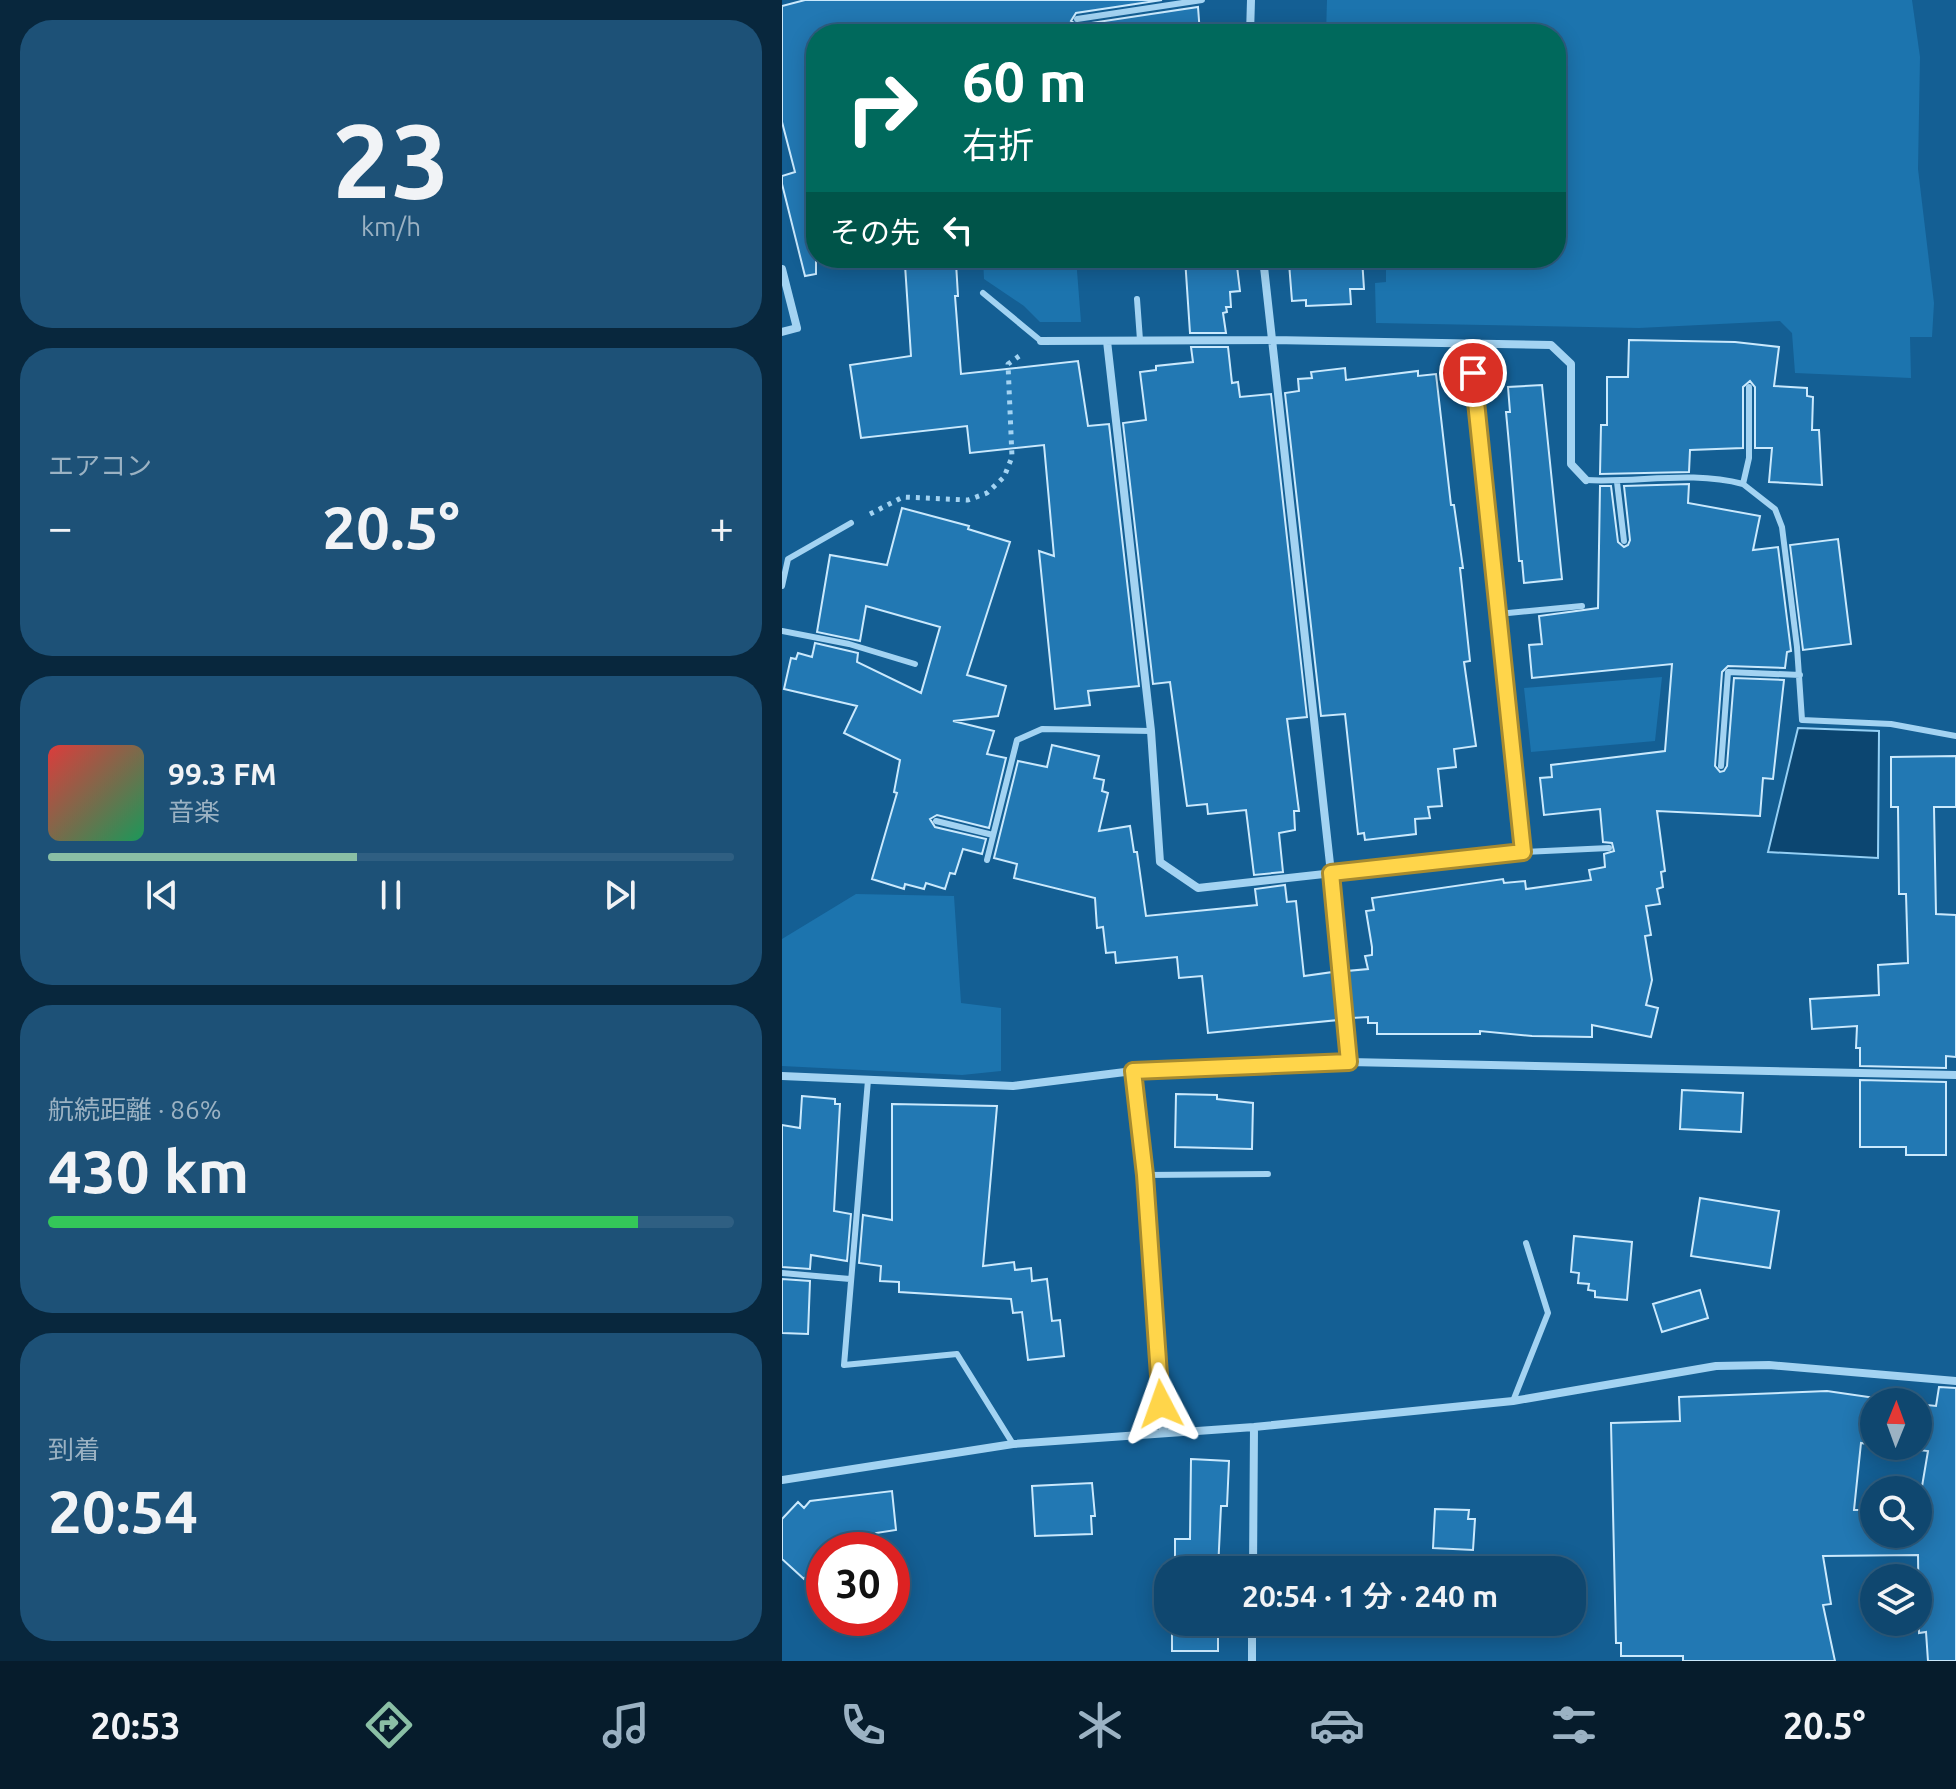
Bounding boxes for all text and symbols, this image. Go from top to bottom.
text: 60 m [962,50,1087,113]
icon: right [830,56,934,160]
text: 23 [332,101,450,218]
text: 右折 [962,124,1034,165]
icon: left [936,208,980,252]
text: km/h [361,212,421,241]
text: その先 [830,215,920,249]
pin [1439,339,1507,407]
icon: arrive [1451,351,1495,395]
text: エアコン [48,451,152,480]
text: 20.5° [322,493,460,560]
text: − [48,502,73,551]
text: + [709,502,734,551]
text: 99.3 FM [168,757,277,791]
text: 音楽 [168,797,220,826]
icon: previous [140,873,184,917]
icon: pause [369,873,413,917]
icon: next [598,873,642,917]
text: 航続距離 · 86% [48,1095,222,1124]
text: 430 km [48,1137,249,1204]
position arrow [1119,1362,1203,1446]
north arrow [1860,1388,1932,1460]
map controls [1860,1388,1932,1636]
text: 到着 [48,1435,100,1464]
button: search [1860,1476,1932,1548]
text: 20:54 [48,1477,198,1544]
speed limit sign: 30 [806,1532,910,1636]
button: layers [1860,1564,1932,1636]
text: 20:54 · 1 分 · 240 m [1242,1579,1498,1613]
icon: directions [361,1697,417,1753]
icon: music [598,1697,654,1753]
icon: phone [835,1697,891,1753]
icon: climate [1072,1697,1128,1753]
icon: car [1309,1697,1365,1753]
icon: filters [1546,1697,1602,1753]
text: 20:53 [90,1705,181,1746]
text: 20.5° [1783,1705,1865,1746]

